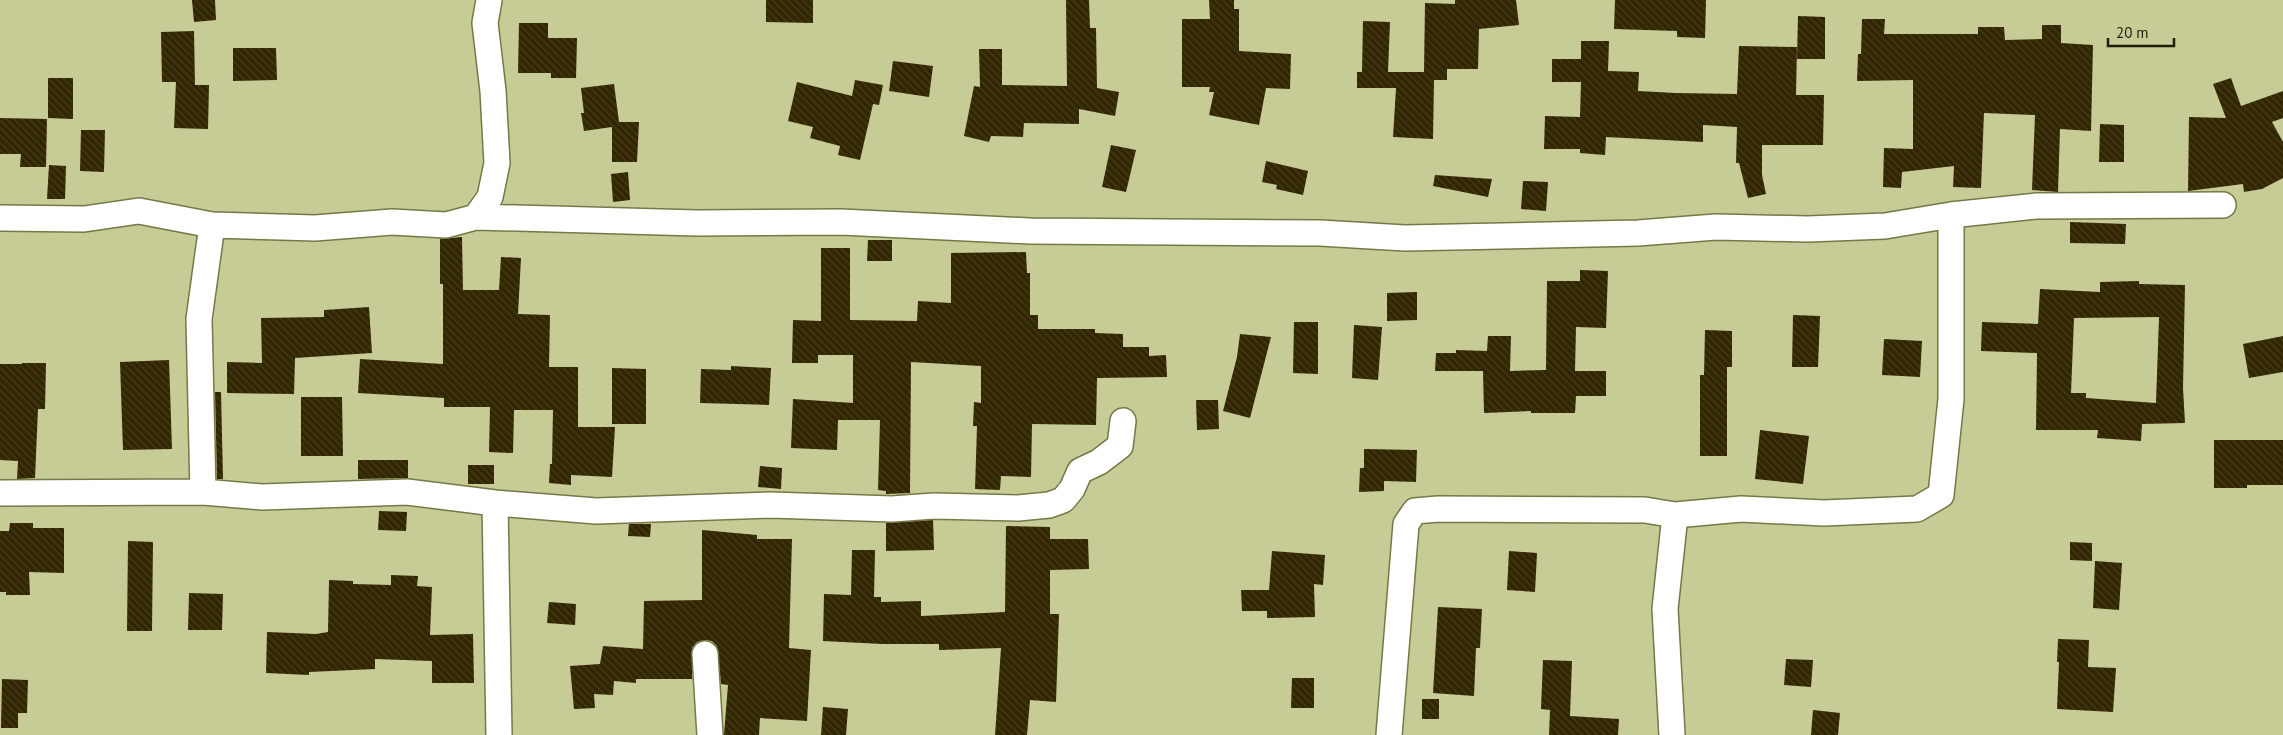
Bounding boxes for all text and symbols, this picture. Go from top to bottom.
scale bar [2108,15,2174,47]
text: 20 m [2116,23,2149,42]

